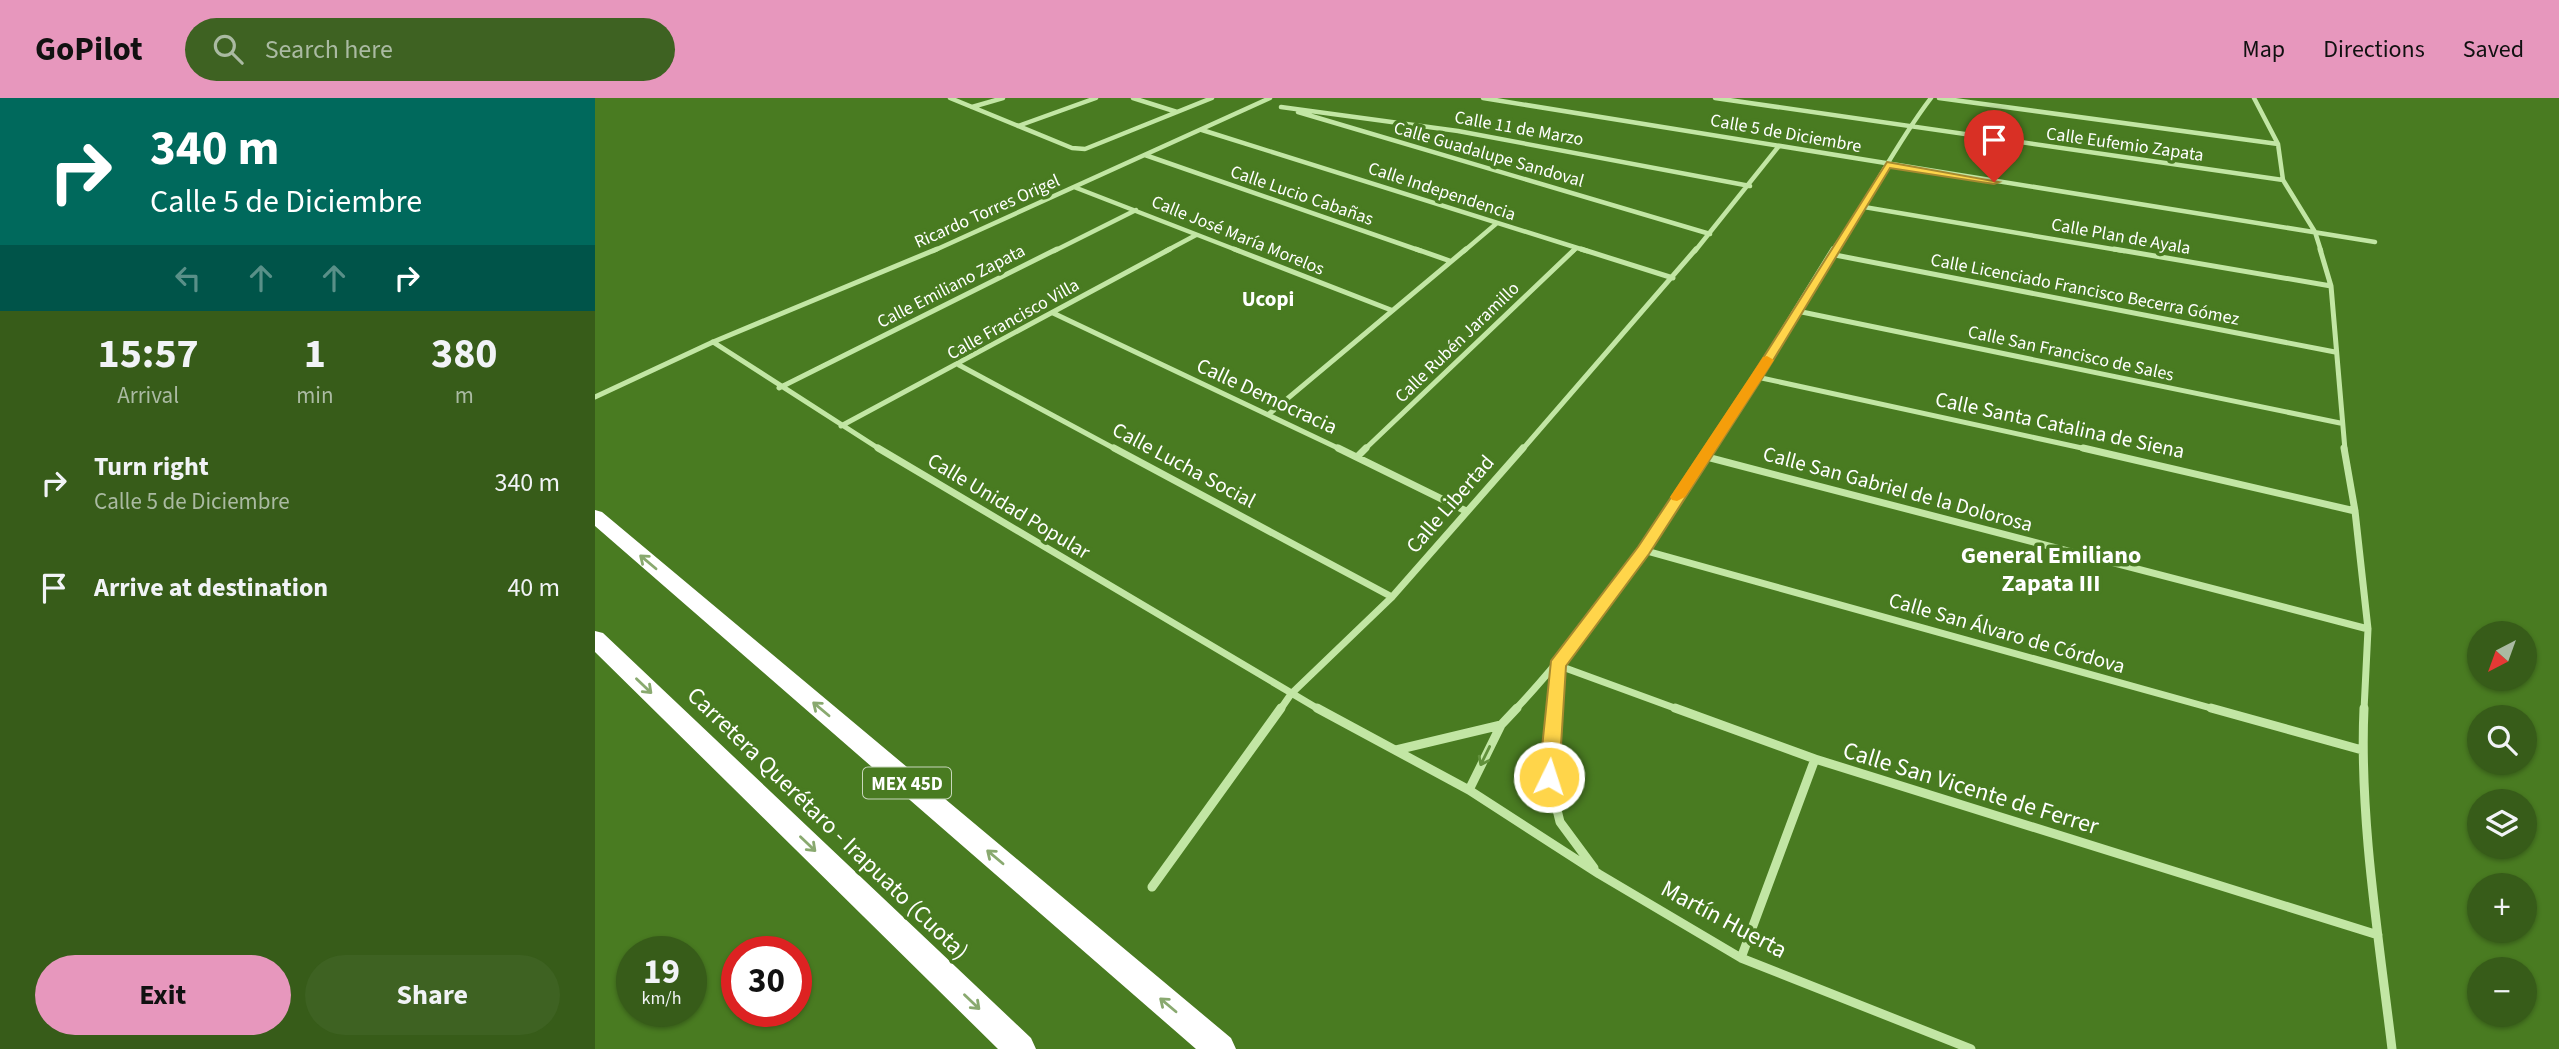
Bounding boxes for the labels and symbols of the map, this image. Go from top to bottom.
street label: Calle 11 de Marzo [1452,105,1585,152]
street label: Calle 5 de Diciembre [1708,108,1864,159]
pin [1964,110,2024,182]
street label: Calle Guadalupe Sandoval [1391,115,1587,194]
street label: Calle Eufemio Zapata [2045,121,2205,168]
street label: Calle Independencia [1365,156,1519,227]
street label: Calle Lucio Cabañas [1227,159,1377,232]
street label: Ricardo Torres Origel [911,168,1064,255]
street label: Calle José María Morelos [1148,189,1328,282]
street label: Calle Plan de Ayala [2049,212,2193,261]
street label: Calle Emiliano Zapata [873,238,1030,335]
street label: Calle Licenciado Francisco Becerra Gómez [1928,247,2242,332]
street label: Calle Francisco Villa [943,273,1084,366]
street label: Calle Rubén Jaramillo [1390,276,1525,408]
district label: Ucopi [1242,284,1294,314]
street label: Calle San Francisco de Sales [1966,319,2176,388]
street label: Calle Democracia [1192,350,1342,442]
street label: Calle Santa Catalina de Siena [1933,384,2187,466]
street label: Calle Lucha Social [1107,415,1261,515]
street label: Calle San Gabriel de la Dolorosa [1760,439,2036,539]
street label: Calle Unidad Popular [922,445,1097,567]
street label: Calle Libertad [1399,448,1501,560]
district label: General Emiliano Zapata III [1961,538,2141,601]
one-way arrow [640,554,658,570]
street label: Calle San Álvaro de Córdova [1885,585,2129,681]
north arrow [2467,621,2537,691]
one-way arrow [635,678,652,695]
street label: Carretera Querétaro - Irapuato (Cuota) [679,679,976,968]
one-way arrow [813,702,831,717]
street label: Calle San Vicente de Ferrer [1839,733,2104,844]
position arrow [1512,740,1586,814]
one-way arrow [1478,745,1492,766]
road number: MEX 45D [863,768,951,798]
one-way arrow [799,836,816,853]
one-way arrow [986,849,1004,865]
street label: Martín Huerta [1654,871,1793,967]
speed limit sign: 30 [721,936,812,1027]
one-way arrow [963,994,980,1011]
one-way arrow [1159,997,1177,1013]

